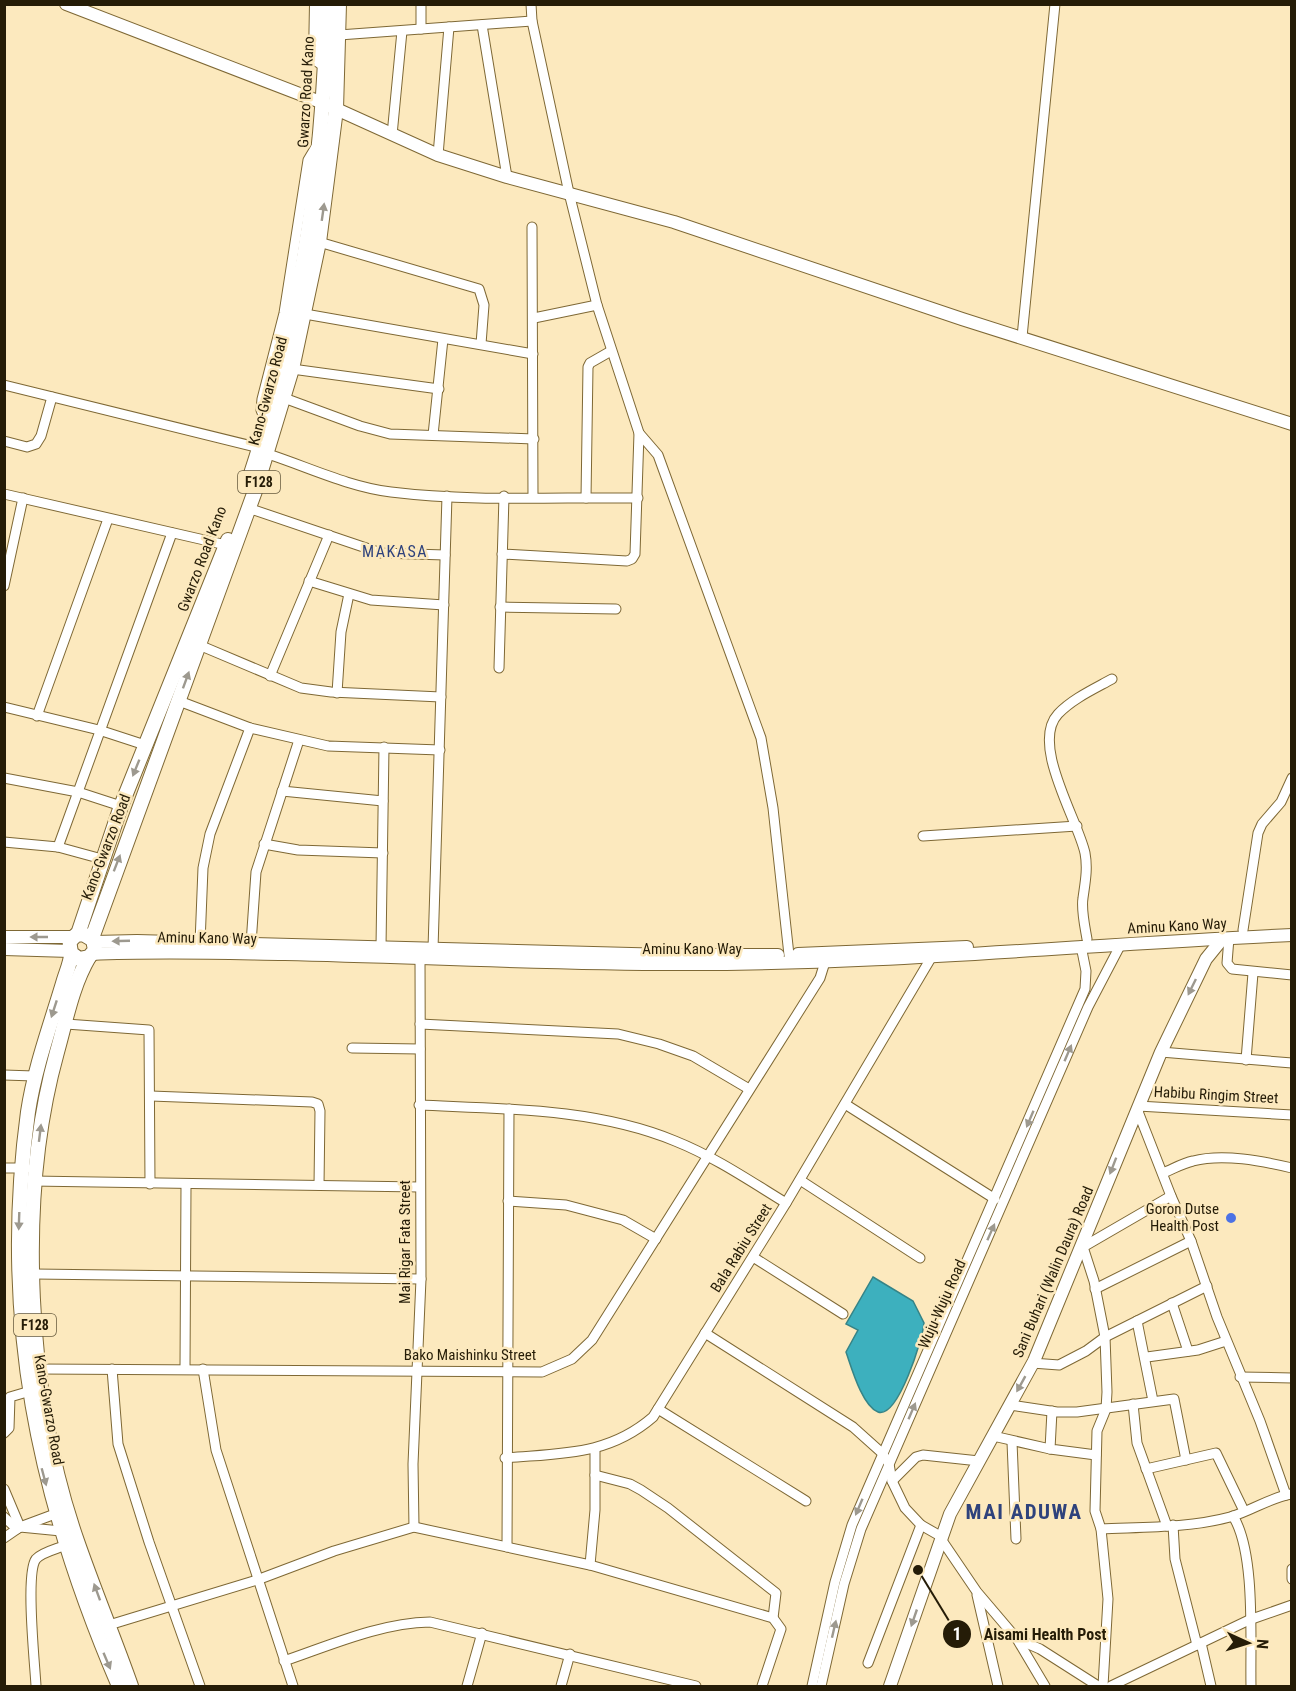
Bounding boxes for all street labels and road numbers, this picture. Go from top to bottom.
street label: Gwarzo Road Kano [294,36,318,148]
street label: Kano-Gwarzo Road [245,335,291,447]
road number: F128 [238,471,280,493]
street label: Gwarzo Road Kano [174,504,230,614]
street label: Kano-Gwarzo Road [78,792,134,902]
street label: Aminu Kano Way [1127,914,1227,938]
street label: Aminu Kano Way [157,928,257,948]
street label: Aminu Kano Way [642,940,742,958]
street label: Habibu Ringim Street [1153,1083,1279,1107]
street label: Mai Rigar Fata Street [396,1180,414,1304]
street label: Sani Buhari (Walin Daura) Road [1009,1184,1097,1360]
street label: Bala Rabiu Street [707,1200,775,1296]
street label: Wuju-Wuju Road [914,1257,970,1351]
road number: F128 [14,1314,56,1336]
street label: Bako Maishinku Street [404,1346,536,1364]
street label: Kano-Gwarzo Road [30,1353,68,1467]

